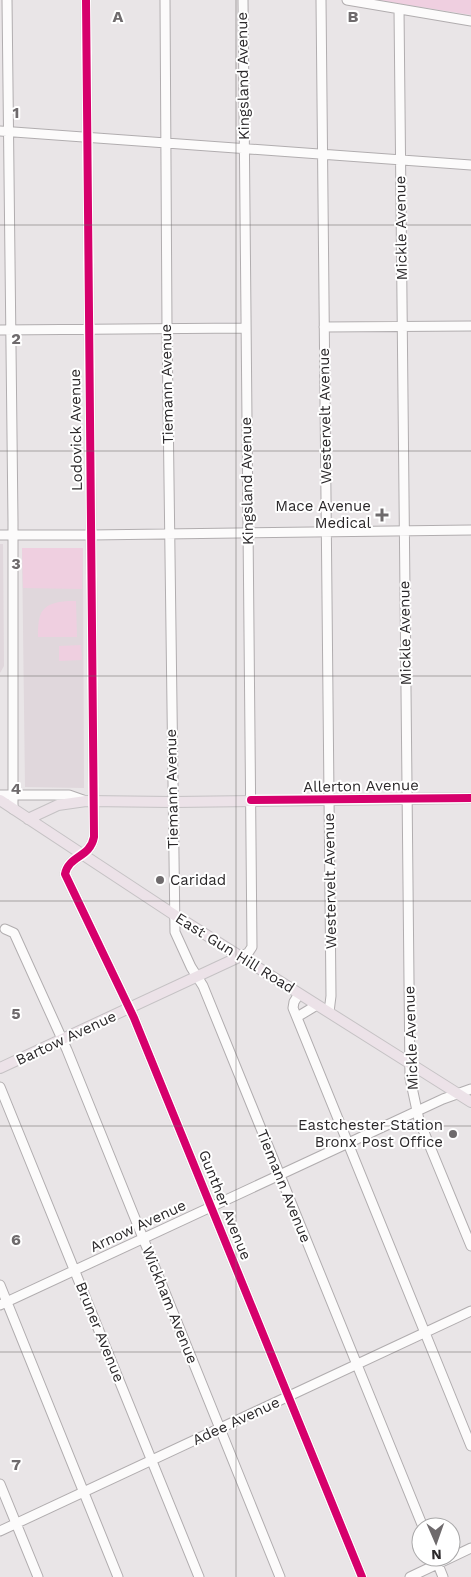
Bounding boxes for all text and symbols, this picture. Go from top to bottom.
text: A [113,7,124,26]
text: B [348,7,359,26]
street label: Kingsland Avenue [233,12,253,140]
text: 1 [13,103,19,122]
street label: Mickle Avenue [391,176,411,280]
street label: Tiemann Avenue [157,324,177,444]
text: 2 [11,329,21,348]
street label: Westervelt Avenue [315,348,335,484]
street label: Lodovick Avenue [66,369,86,491]
street label: Kingsland Avenue [237,417,257,545]
place label: Mace Avenue Medical [275,497,371,532]
marker: Mace Avenue Medical [375,508,389,522]
text: 3 [11,554,21,573]
street label: Mickle Avenue [395,581,415,685]
street label: Tiemann Avenue [162,729,182,849]
street label: Allerton Avenue [303,776,419,796]
text: 4 [11,779,21,798]
street label: Westervelt Avenue [320,813,340,949]
place label: Caridad [170,871,226,889]
marker: Caridad [154,874,166,886]
street label: East Gun Hill Road [172,909,298,997]
street label: Mickle Avenue [400,985,422,1091]
text: 5 [11,1004,21,1023]
street label: Bartow Avenue [13,1007,119,1069]
place label: Eastchester Station Bronx Post Office [298,1116,443,1151]
street label: Tiemann Avenue [253,1127,315,1245]
marker: Eastchester Station Bronx Post Office [447,1128,459,1140]
street label: Gunther Avenue [195,1147,255,1263]
street label: Arnow Avenue [87,1196,189,1256]
text: 6 [11,1230,21,1249]
street label: Wickham Avenue [138,1244,202,1366]
street label: Bruner Avenue [72,1279,128,1385]
street label: Adee Avenue [190,1393,282,1449]
text: 7 [11,1455,21,1474]
north arrow [411,1517,461,1567]
text: N [431,1547,442,1563]

